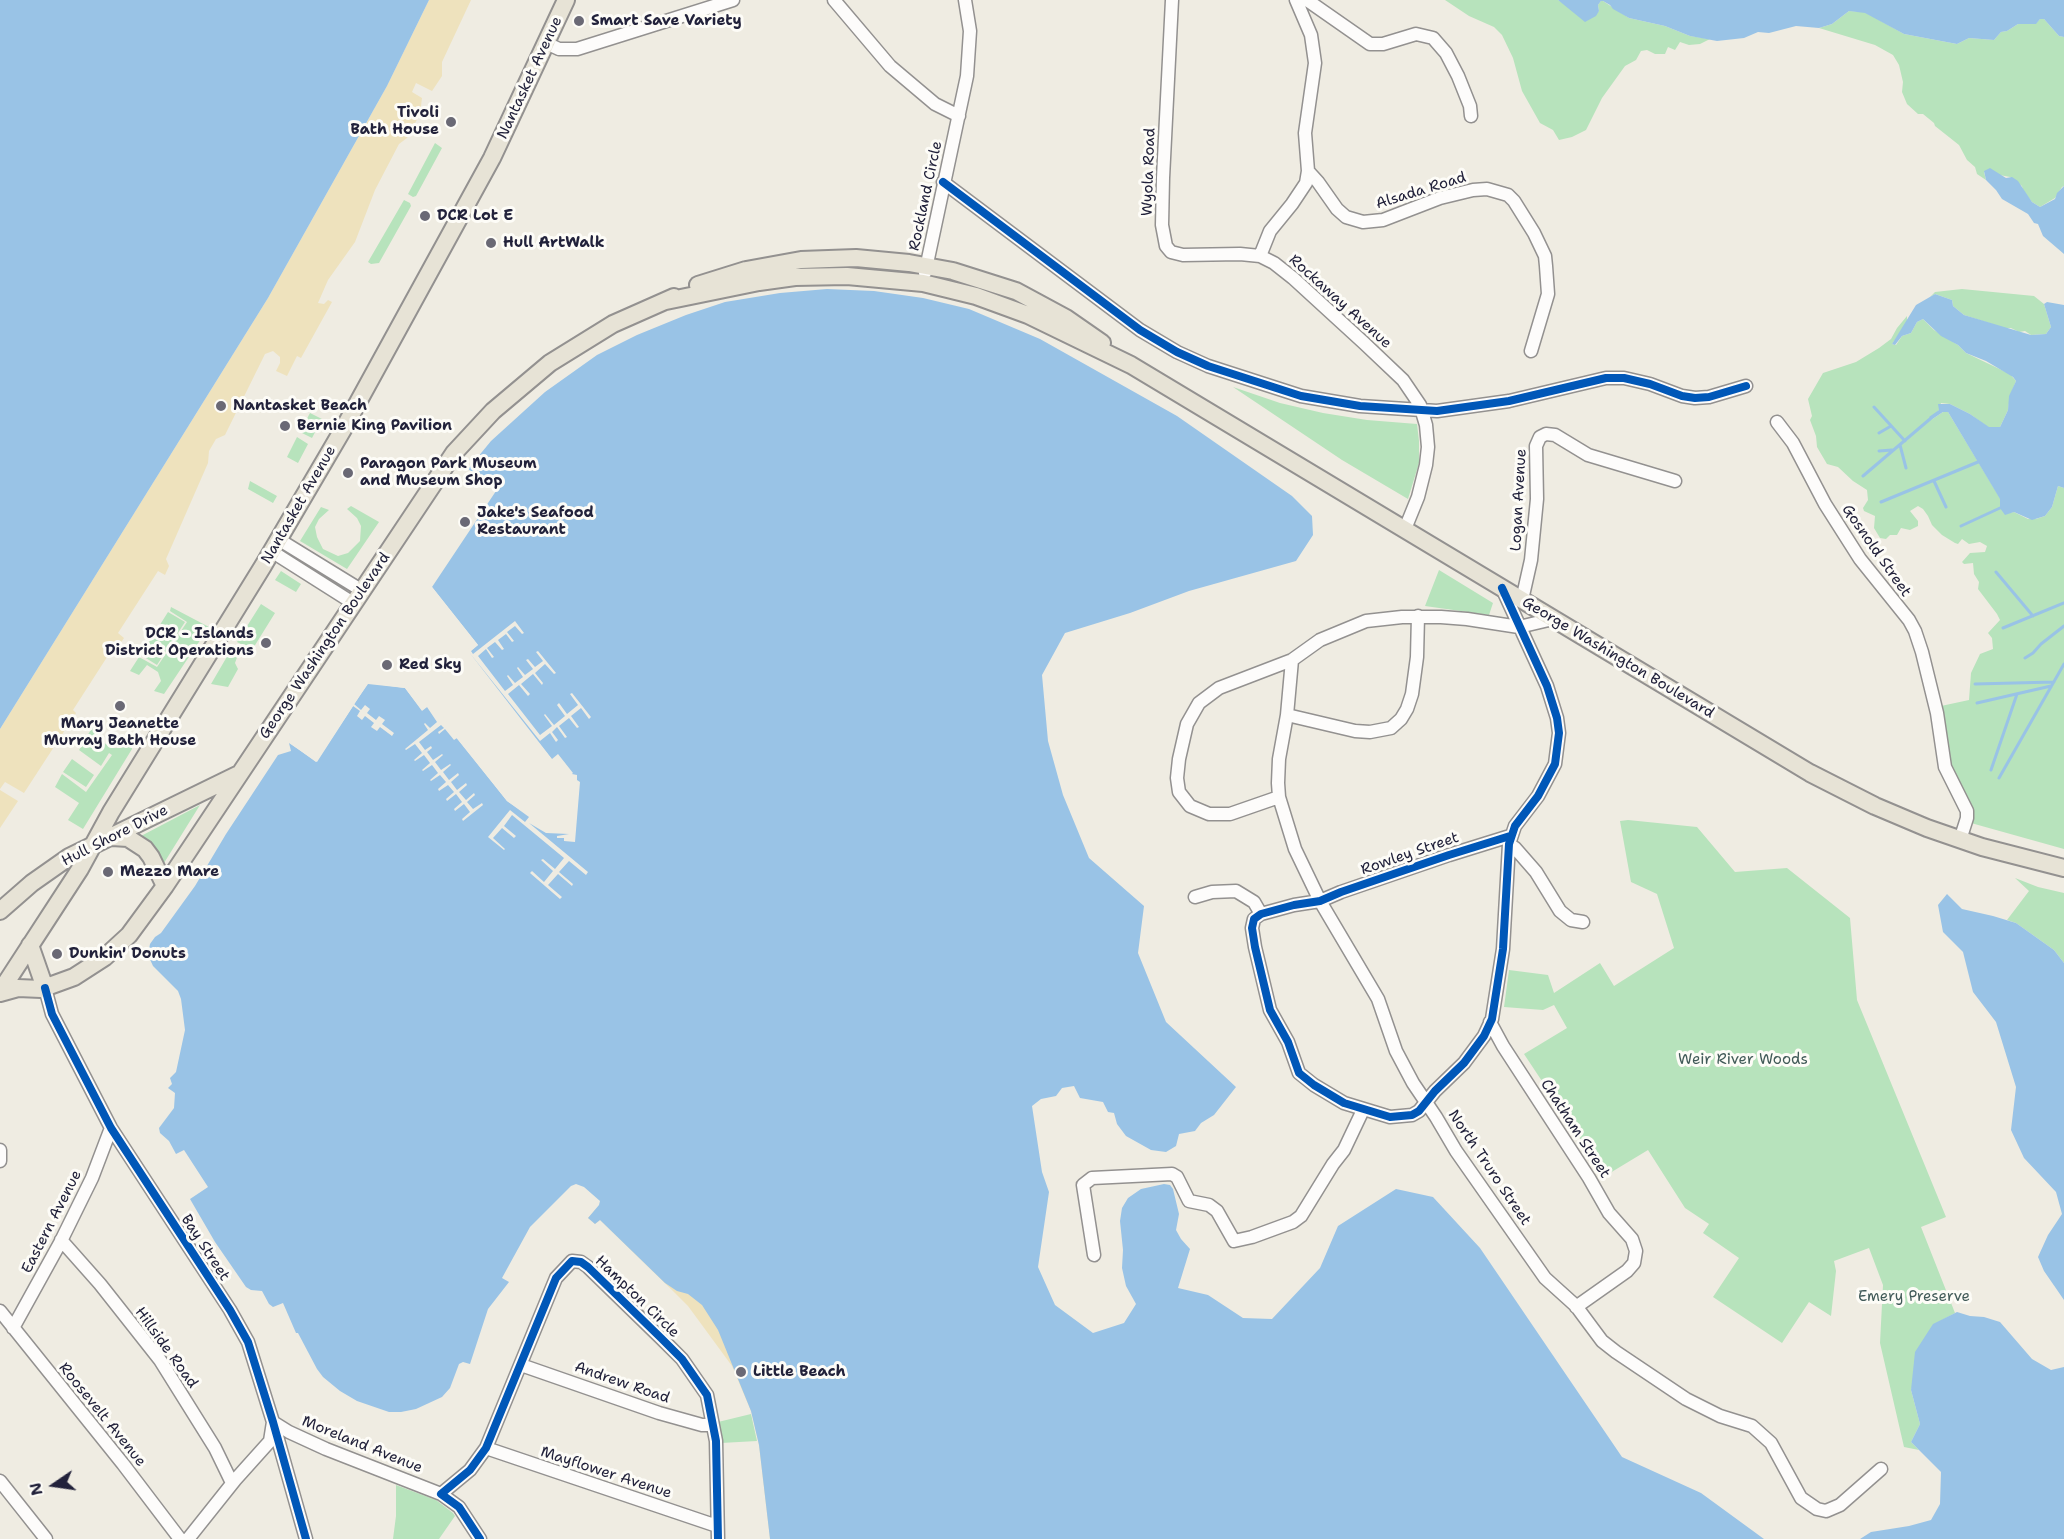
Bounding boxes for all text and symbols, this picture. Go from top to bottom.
place label: Smart Save Variety [591,12,742,30]
street label: Nantasket Avenue [494,14,566,142]
marker: Smart Save Variety [572,14,586,28]
place label: Tivoli Bath House [350,104,439,139]
marker: Tivoli Bath House [444,115,458,129]
street label: Wyola Road [1138,128,1160,216]
street label: Rockland Circle [906,139,946,253]
street label: Alsada Road [1374,169,1468,213]
place label: DCR Lot E [437,207,513,225]
marker: DCR Lot E [418,209,432,223]
place label: Hull ArtWalk [503,234,605,252]
marker: Hull ArtWalk [484,236,498,250]
street label: Rockaway Avenue [1285,251,1395,353]
place label: Nantasket Beach [233,397,367,415]
marker: Nantasket Beach [214,399,228,413]
place label: Bernie King Pavilion [297,417,452,435]
marker: Bernie King Pavilion [278,419,292,433]
street label: Nantasket Avenue [258,443,340,567]
street label: Logan Avenue [1507,448,1531,552]
place label: Paragon Park Museum and Museum Shop [360,455,537,490]
marker: Paragon Park Museum and Museum Shop [341,466,355,480]
street label: Gosnold Street [1837,501,1915,601]
place label: Jake's Seafood Restaurant [477,504,594,539]
marker: Jake's Seafood Restaurant [458,515,472,529]
street label: George Washington Boulevard [256,549,394,743]
street label: George Washington Boulevard [1519,593,1717,723]
place label: DCR - Islands District Operations [105,625,254,660]
marker: DCR - Islands District Operations [259,636,273,650]
place label: Red Sky [399,656,462,674]
marker: Red Sky [380,658,394,672]
marker: Mary Jeanette Murray Bath House [113,699,127,713]
place label: Mary Jeanette Murray Bath House [44,715,196,750]
street label: Hull Shore Drive [59,801,171,871]
street label: Rowley Street [1359,829,1461,879]
place label: Mezzo Mare [120,863,219,881]
marker: Mezzo Mare [101,865,115,879]
place label: Dunkin' Donuts [69,945,186,963]
marker: Dunkin' Donuts [50,947,64,961]
park label: Weir River Woods [1678,1051,1808,1069]
street label: Chatham Street [1536,1076,1614,1182]
street label: North Truro Street [1444,1107,1534,1229]
street label: Eastern Avenue [18,1167,86,1277]
street label: Bay Street [177,1211,233,1285]
street label: Hampton Circle [591,1252,683,1342]
park label: Emery Preserve [1858,1288,1970,1306]
street label: Hillside Road [131,1304,201,1392]
street label: Andrew Road [572,1358,672,1408]
street label: Roosevelt Avenue [55,1359,149,1471]
place label: Little Beach [753,1363,846,1381]
marker: Little Beach [734,1365,748,1379]
street label: Moreland Avenue [299,1413,425,1477]
street label: Mayflower Avenue [538,1443,674,1503]
north arrow [24,1455,84,1515]
text: N [24,1481,48,1498]

